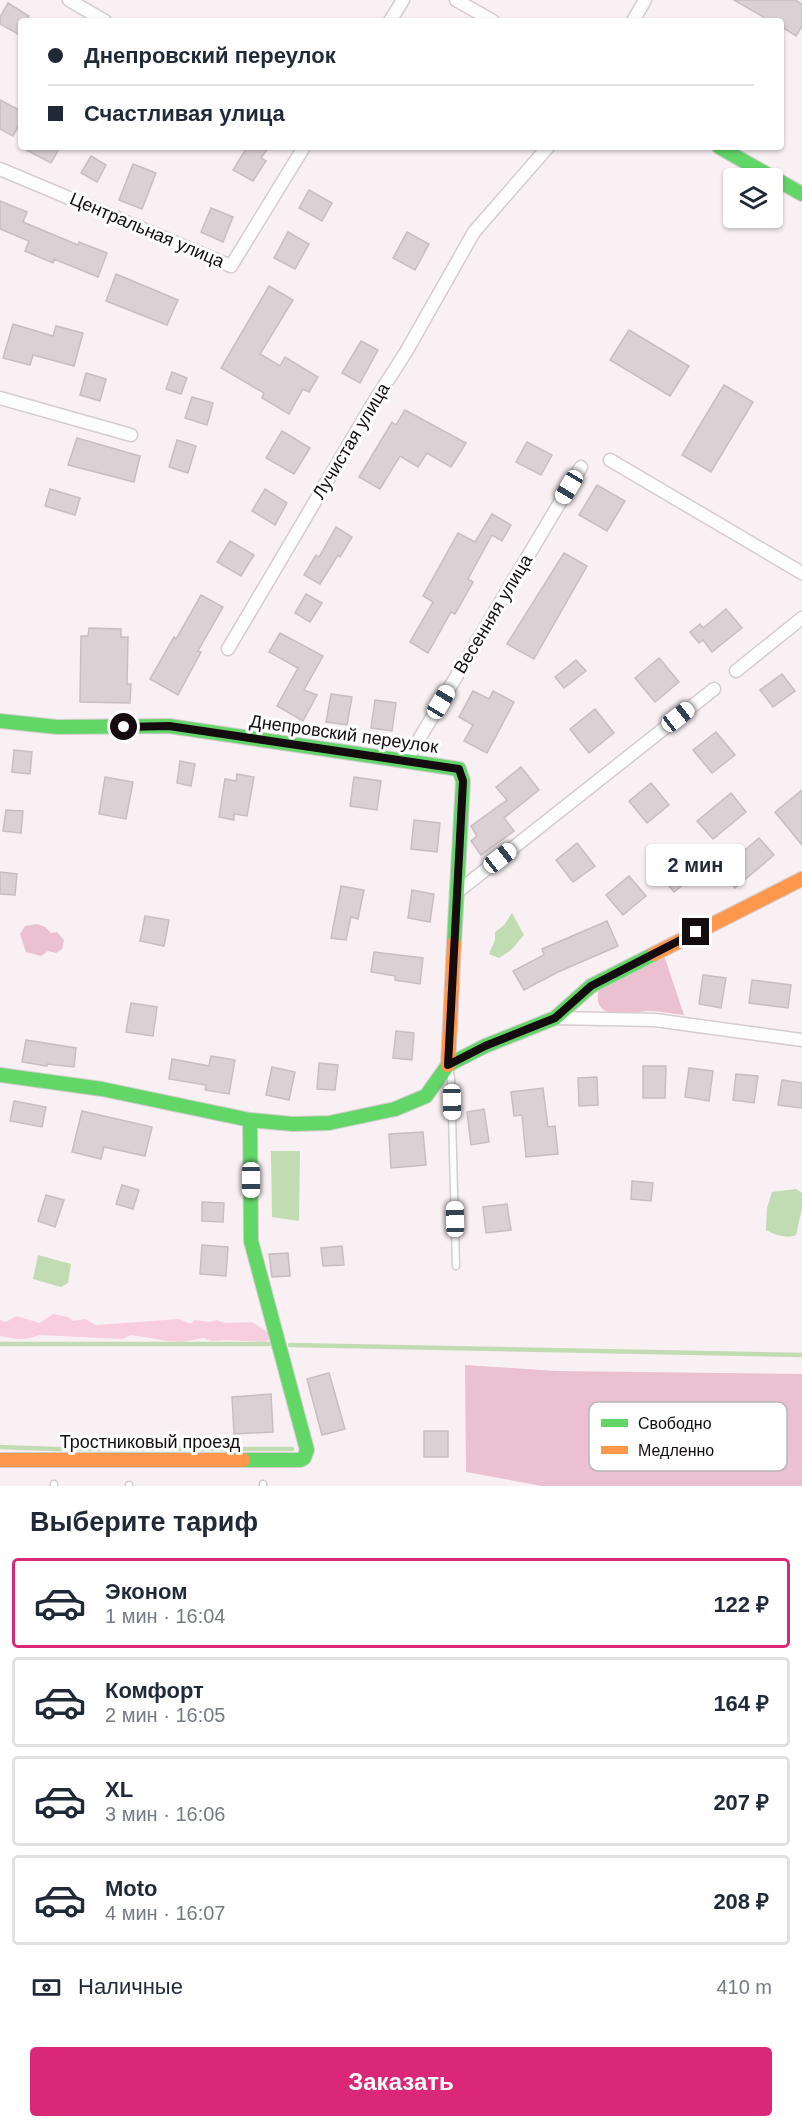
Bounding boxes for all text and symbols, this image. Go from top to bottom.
text: Днепровский переулок [84,43,336,68]
text: Счастливая улица [84,101,285,126]
map controls [723,168,783,228]
button: layers [723,168,783,228]
street label: Центральная улица [67,188,228,272]
street label: Лучистая улица [309,379,394,503]
car [552,467,586,507]
street label: Весенняя улица [450,550,537,677]
car [424,682,458,722]
car [658,699,698,735]
street label: Днепровский переулок [249,711,440,757]
route start [110,713,137,740]
car [480,840,520,876]
callout: 2 мин [646,845,746,887]
text: 2 мин [668,854,723,876]
route end [682,918,709,945]
car [443,1084,461,1120]
car [242,1162,260,1198]
car [446,1201,464,1237]
legend [589,1402,787,1471]
text: Свободно [638,1415,712,1432]
street label: Тростниковый проезд [60,1432,241,1452]
text: Медленно [638,1442,714,1459]
text: Выберите тариф [30,1507,258,1537]
icon: car [33,1576,87,1630]
text: Эконом [105,1579,188,1604]
text: 122 ₽ [713,1592,769,1617]
text: 1 мин · 16:04 [105,1605,225,1627]
icon: car [33,1675,87,1729]
text: Комфорт [105,1678,204,1703]
text: 164 ₽ [713,1691,769,1716]
text: 2 мин · 16:05 [105,1704,225,1726]
icon: car [33,1774,87,1828]
text: XL [105,1777,133,1802]
text: 207 ₽ [713,1790,769,1815]
text: 3 мин · 16:06 [105,1803,225,1825]
icon: car [33,1873,87,1927]
text: Moto [105,1876,158,1901]
text: 208 ₽ [713,1889,769,1914]
text: 4 мин · 16:07 [105,1902,225,1924]
icon: cash [30,1971,63,2004]
text: Наличные [78,1974,183,1999]
text: 410 m [716,1976,772,1998]
button: Заказать [30,2047,772,2116]

